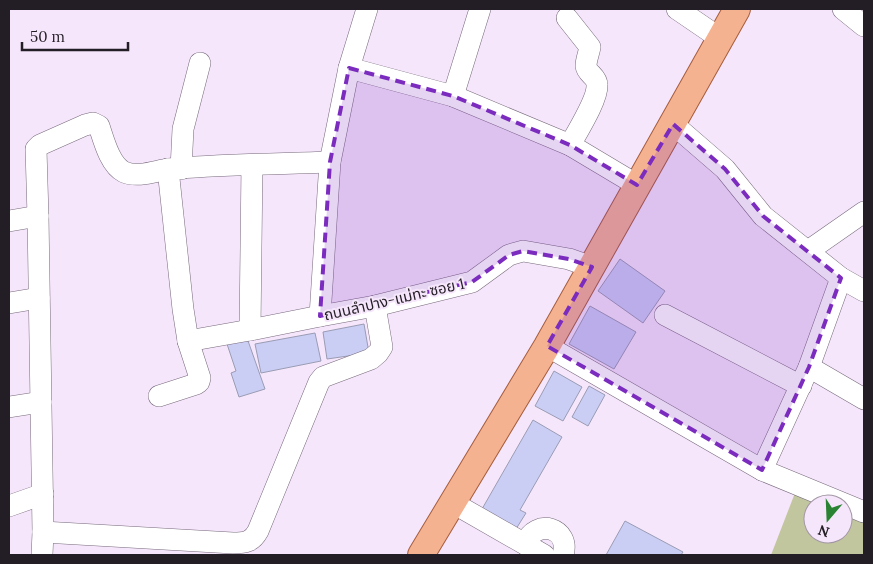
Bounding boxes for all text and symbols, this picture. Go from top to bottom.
scale bar [22,20,129,52]
text: 50 m [30,27,65,46]
street label: ถนนลำปาง-แม่ทะ ซอย 1 [322,274,466,324]
north arrow [803,494,853,544]
text: N [816,521,832,542]

